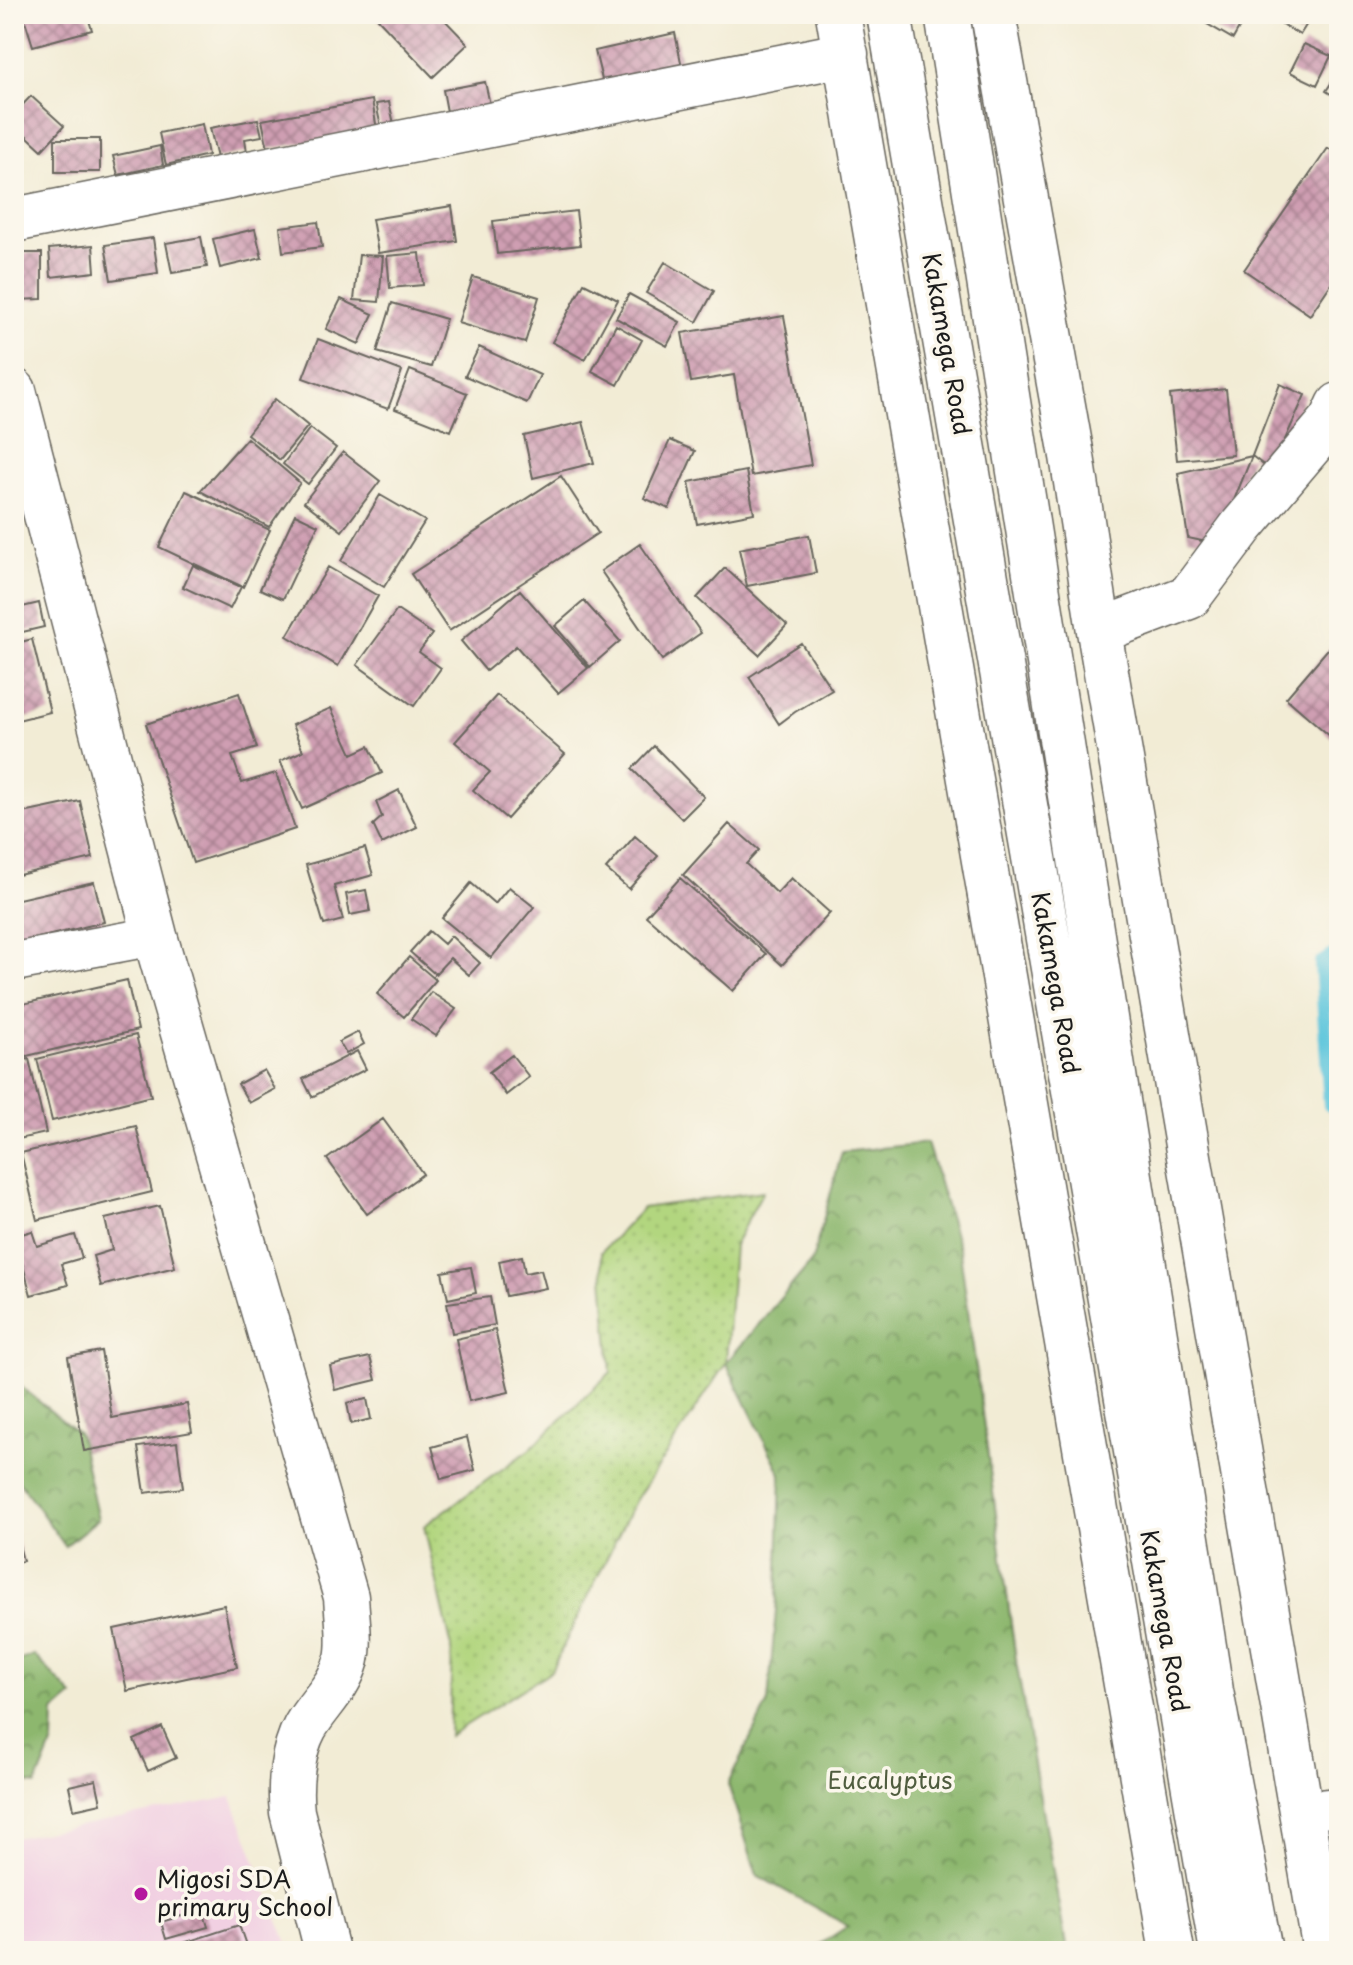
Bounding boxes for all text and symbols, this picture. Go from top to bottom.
street label: Kakamega Road [914,250,982,437]
street label: Kakamega Road [1023,889,1091,1076]
street label: Kakamega Road [1132,1527,1200,1714]
park label: Eucalyptus [828,1761,952,1797]
place label: Migosi SDA primary School [157,1860,333,1924]
marker: Migosi SDA primary School [132,1885,150,1903]

